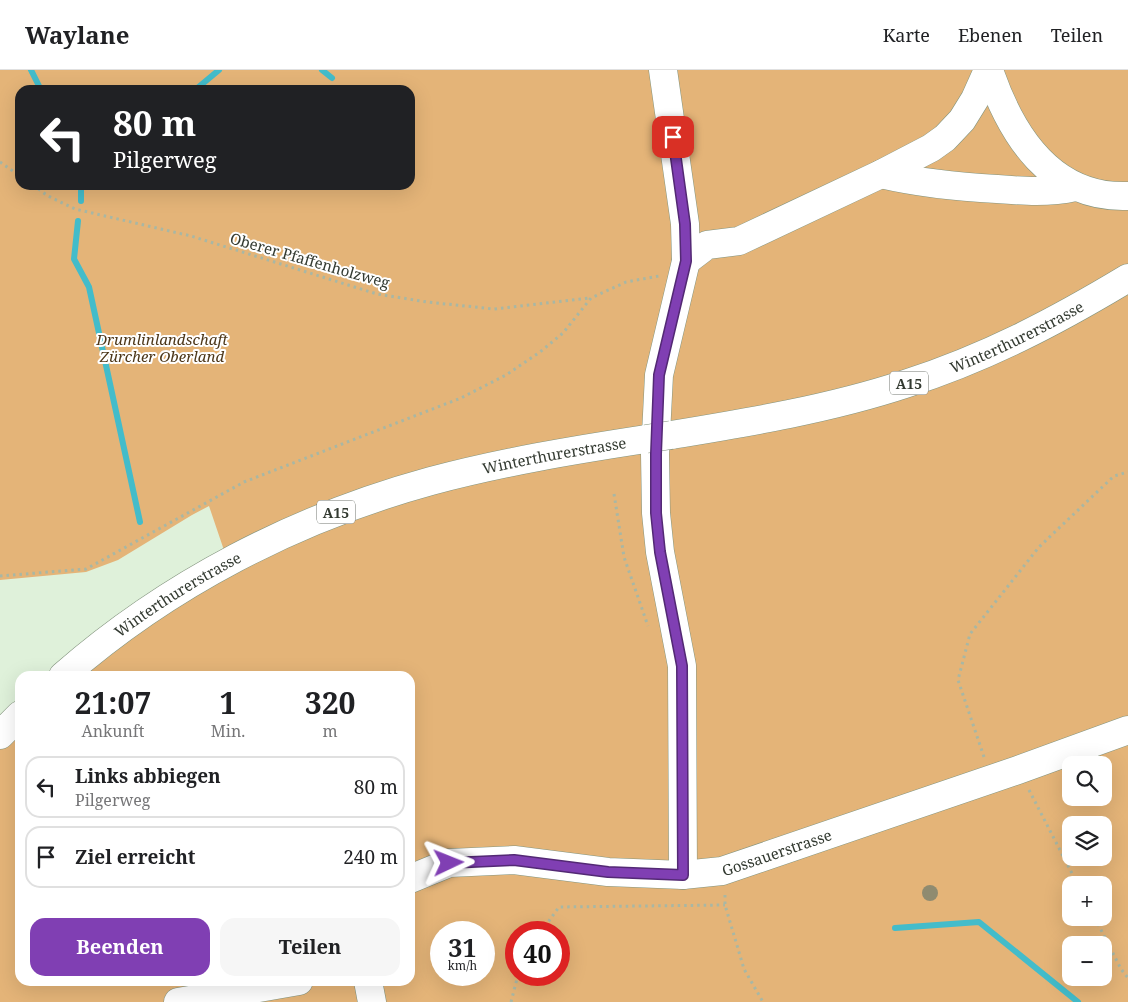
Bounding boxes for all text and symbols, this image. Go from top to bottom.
text: Waylane [25,18,129,51]
text: Karte [883,23,930,47]
text: Ebenen [958,23,1023,47]
text: Teilen [1051,23,1103,47]
text: 80 m [113,99,196,146]
icon: left [30,105,95,170]
pin [652,116,694,158]
icon: arrive [659,123,687,151]
text: Pilgerweg [113,144,217,174]
street label: Oberer Pfaffenholzweg [228,228,392,292]
street label: Winterthurerstrasse [947,296,1087,377]
park label: Drumlinlandschaft Zürcher Oberland [95,329,228,366]
road number: A15 [890,372,928,394]
street label: Winterthurerstrasse [480,432,628,478]
road number: A15 [317,501,355,524]
street label: Winterthurerstrasse [110,547,244,641]
text: 21:07 [74,682,151,723]
text: 1 [220,682,237,723]
text: 320 [305,682,356,723]
text: Ankunft [81,720,144,742]
text: Min. [211,720,245,742]
text: m [323,720,338,742]
map controls [1062,756,1112,986]
button: search [1062,756,1112,806]
text: Links abbiegen [75,763,221,789]
icon: left [32,773,60,801]
text: 80 m [354,774,398,800]
text: Pilgerweg [75,789,150,811]
button: layers [1062,816,1112,866]
street label: Gossauerstrasse [719,824,834,880]
position arrow [422,836,474,888]
icon: arrive [32,843,60,871]
text: Ziel erreicht [75,844,196,870]
text: 240 m [343,844,398,870]
button: + [1062,876,1112,926]
button: Beenden [30,918,210,976]
button: Teilen [220,918,400,976]
speed limit sign: 40 [505,921,570,986]
text: 31 [448,930,477,964]
button: − [1062,936,1112,986]
text: km/h [448,957,477,974]

